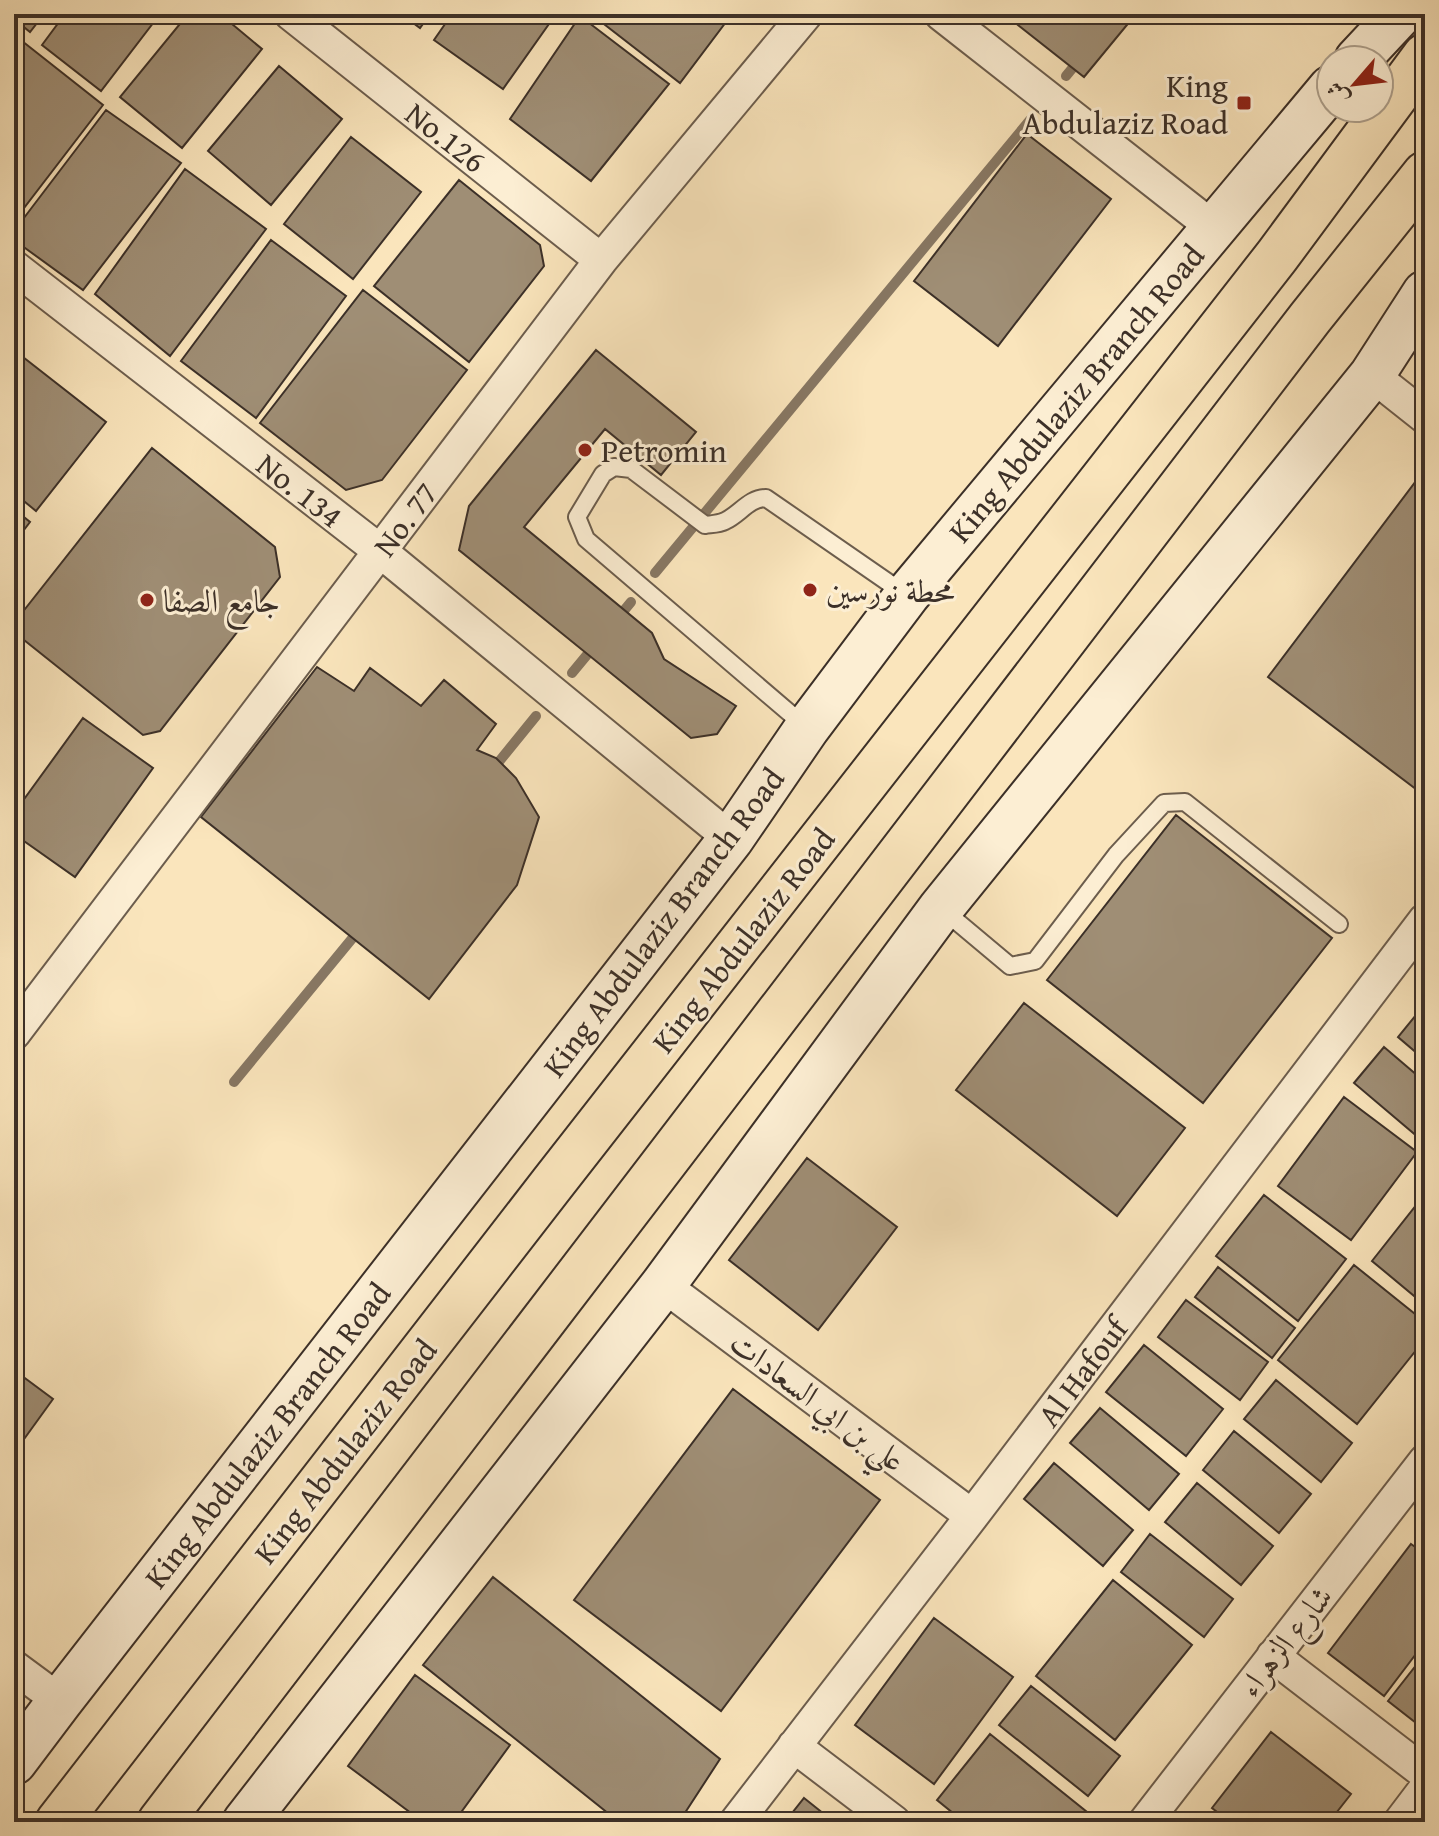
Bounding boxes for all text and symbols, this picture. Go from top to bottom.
north arrow [1315,44,1395,124]
place label: King Abdulaziz Road [1023,62,1228,146]
text: ش [1318,76,1357,111]
street label: No.126 [396,90,496,184]
marker: King Abdulaziz Road [1235,94,1253,112]
street label: King Abdulaziz Branch Road [937,233,1215,553]
place label: Petromin [601,427,727,474]
street label: No. 134 [247,441,353,539]
marker: Petromin [576,441,594,459]
street label: No. 77 [361,472,449,566]
place label: محطة نورسين [826,567,955,614]
place label: جامع الصفا [163,577,280,630]
marker: محطة نورسين [801,581,819,599]
marker: جامع الصفا [138,591,156,609]
street label: King Abdulaziz Branch Road [531,757,795,1087]
street label: King Abdulaziz Road [640,817,846,1063]
street label: King Abdulaziz Branch Road [132,1272,402,1598]
street label: Al Hafouf [1025,1305,1141,1436]
street label: علي بن ابي السعادات [715,1319,916,1489]
street label: King Abdulaziz Road [242,1328,448,1574]
street label: شارع الزهراء [1226,1575,1347,1709]

